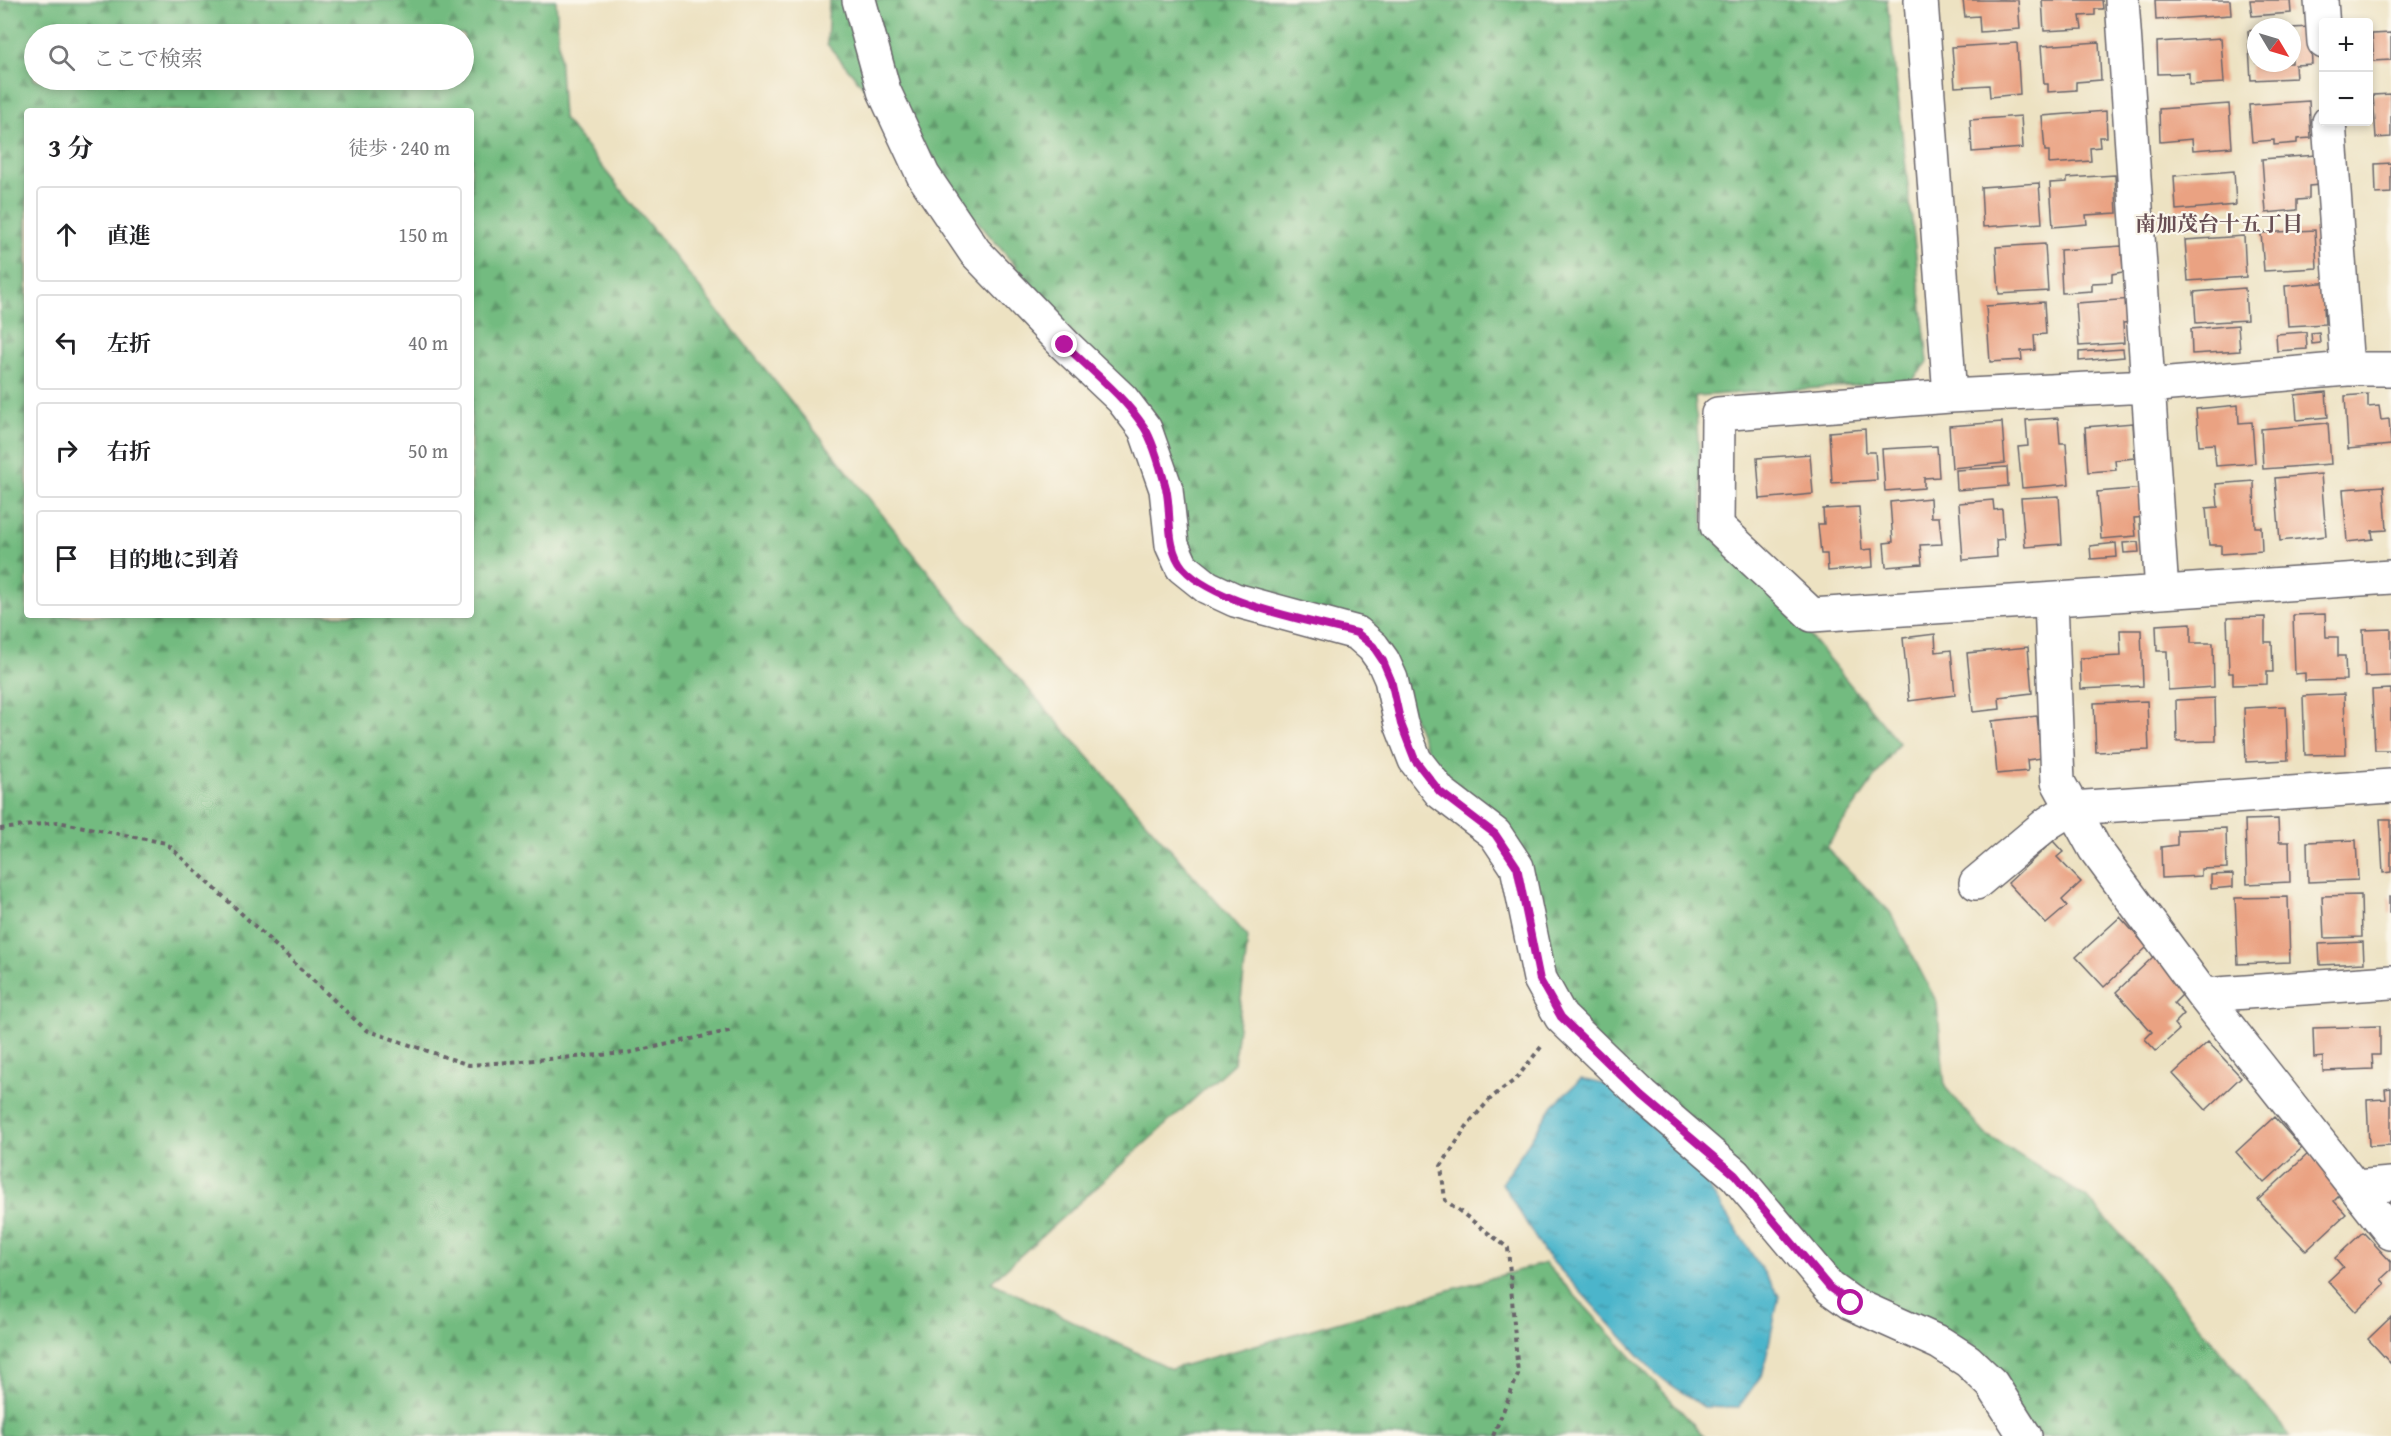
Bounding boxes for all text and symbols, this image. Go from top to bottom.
north arrow [2247,18,2301,72]
map controls [2319,18,2373,126]
button: + [2319,18,2373,72]
search box [24,24,474,90]
icon: search [45,41,78,74]
text: ここで検索 [93,42,203,74]
button: − [2319,72,2373,126]
text: 3 分 [48,128,93,167]
text: 徒歩 · 240 m [348,133,450,162]
district label: 南加茂台十五丁目 [2135,208,2303,239]
icon: ahead [50,218,83,251]
text: 直進 [107,219,151,251]
text: 150 m [398,220,448,249]
icon: left [50,326,83,359]
text: 左折 [107,327,151,359]
text: 40 m [408,328,448,357]
route end [1051,331,1077,357]
icon: right [50,434,83,467]
text: 右折 [107,435,151,467]
text: 50 m [408,436,448,465]
icon: arrive [50,542,83,575]
text: 目的地に到着 [107,543,239,575]
route start [1837,1289,1863,1315]

